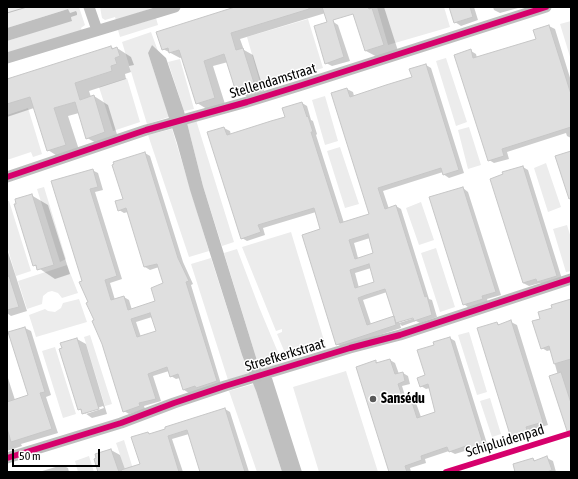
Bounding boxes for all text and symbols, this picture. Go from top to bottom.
street label: Stellendamstraat [228,60,318,102]
street label: Streefkerkstraat [243,335,327,375]
place label: Sansédu [381,391,425,407]
marker: Sansédu [368,394,378,404]
street label: Schipluidenpad [464,421,546,461]
scale bar [14,441,102,467]
text: 50 m [19,449,41,463]

